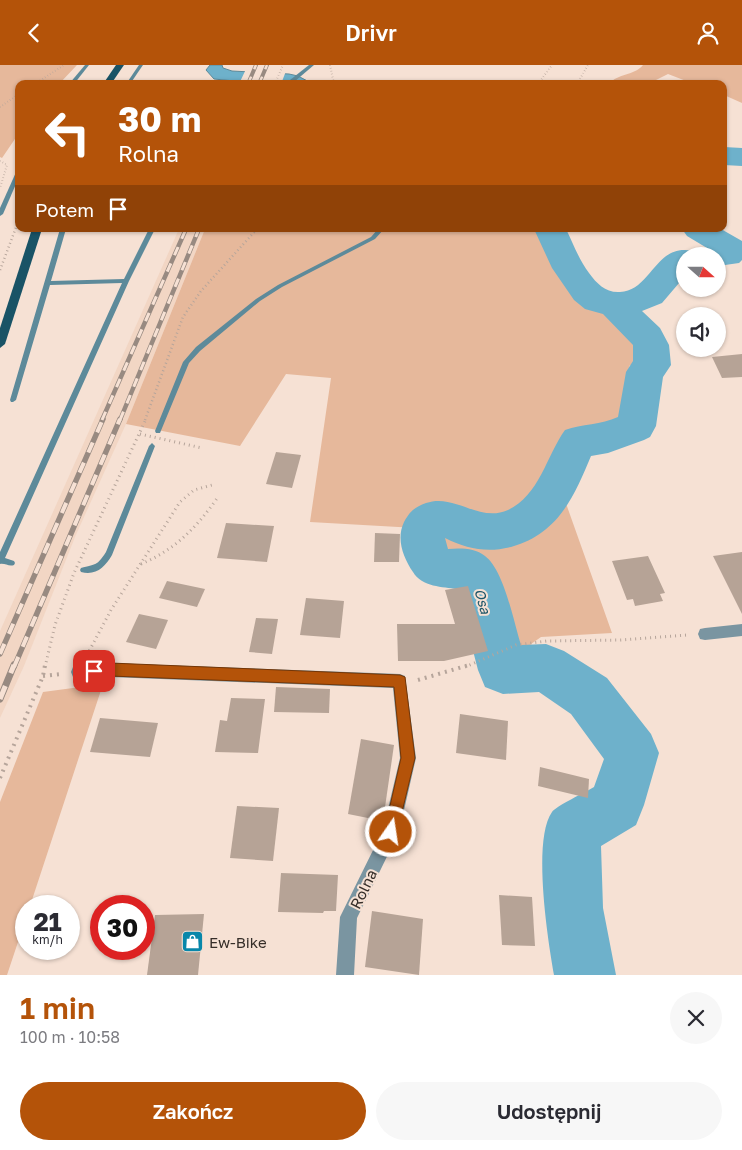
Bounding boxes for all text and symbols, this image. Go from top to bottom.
icon: back [20,19,48,47]
text: Drivr [345,19,397,46]
icon: person [694,19,722,47]
text: 30 m [118,98,201,140]
icon: left [35,100,100,165]
text: Rolna [118,140,179,167]
icon: arrive [104,195,132,223]
text: Potem [35,198,94,221]
north arrow [676,247,726,297]
map controls [676,247,726,357]
button: sound [676,307,726,357]
water label: Osa [471,586,495,617]
pin [73,650,115,692]
icon: arrive [80,657,108,685]
position arrow [364,805,416,857]
street label: Rolna [346,866,380,912]
speed limit sign: 30 [90,895,155,960]
text: 21 [33,906,62,937]
shop icon: Ew-Bike [181,930,205,954]
text: km/h [32,932,63,947]
place label: Ew-Bike [209,933,267,951]
text: 1 min [20,990,95,1026]
button: close [670,992,722,1044]
text: 100 m · 10:58 [20,1027,120,1047]
button: Zakończ [20,1082,366,1140]
button: Udostępnij [376,1082,722,1140]

